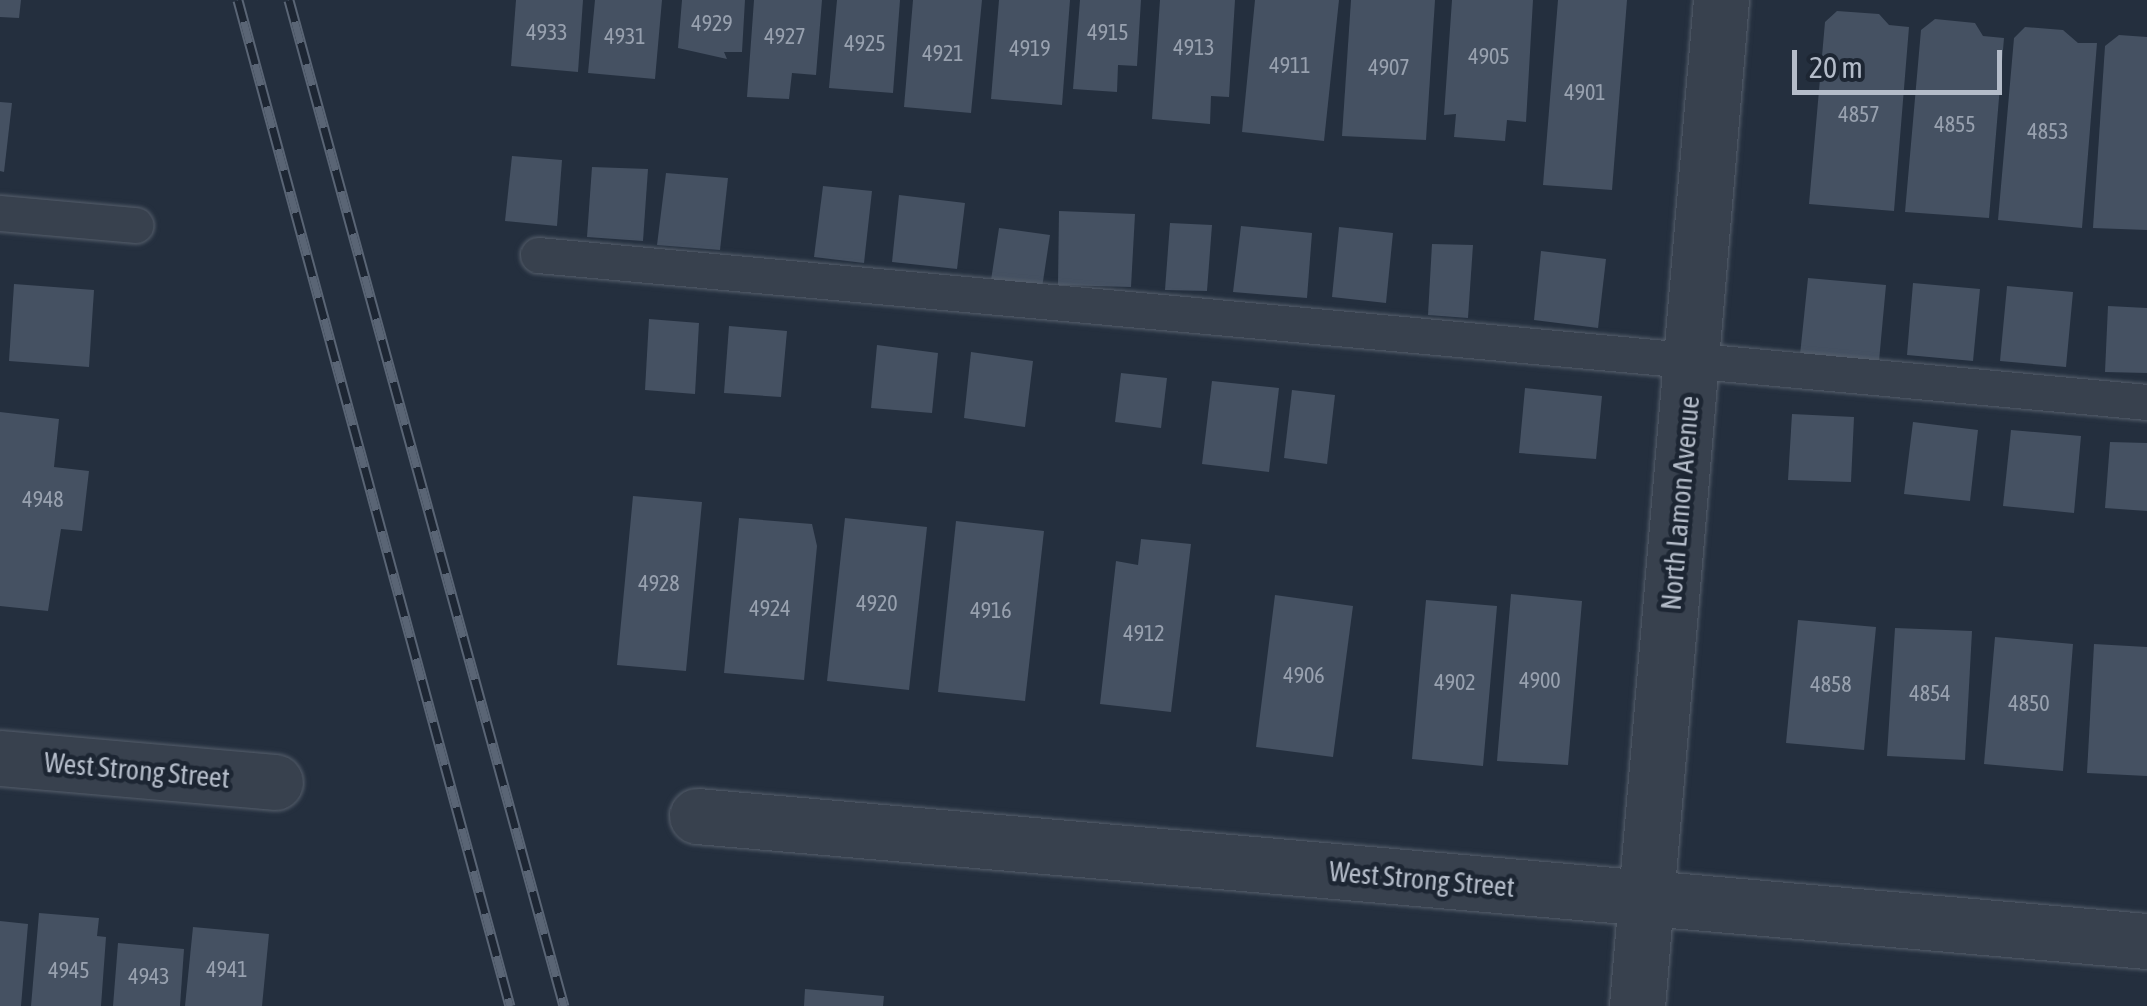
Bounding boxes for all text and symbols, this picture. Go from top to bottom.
house number: 4929 [691,11,733,37]
house number: 4933 [526,20,568,46]
house number: 4915 [1087,20,1129,46]
house number: 4931 [604,24,646,50]
house number: 4927 [764,24,806,50]
scale bar [1797,30,2007,92]
house number: 4925 [844,31,886,57]
house number: 4913 [1173,35,1215,61]
house number: 4919 [1009,36,1051,62]
house number: 4921 [922,41,964,67]
house number: 4905 [1468,44,1510,70]
text: 20 m [1809,50,1863,84]
house number: 4911 [1269,53,1311,79]
house number: 4907 [1368,55,1410,81]
house number: 4901 [1564,80,1606,106]
house number: 4857 [1838,102,1880,128]
house number: 4855 [1934,112,1976,138]
house number: 4853 [2027,119,2069,145]
street label: North Lamon Avenue [1654,394,1706,612]
house number: 4948 [22,487,64,513]
house number: 4928 [638,571,680,597]
house number: 4920 [856,591,898,617]
house number: 4924 [749,596,791,622]
house number: 4916 [970,598,1012,624]
house number: 4912 [1123,621,1165,647]
house number: 4906 [1283,663,1325,689]
house number: 4900 [1519,668,1561,694]
house number: 4902 [1434,670,1476,696]
house number: 4858 [1810,672,1852,698]
house number: 4854 [1909,681,1951,707]
house number: 4850 [2008,691,2050,717]
street label: West Strong Street [43,745,231,795]
street label: West Strong Street [1328,854,1516,904]
house number: 4941 [206,957,248,983]
house number: 4945 [48,958,90,984]
house number: 4943 [128,964,170,990]

